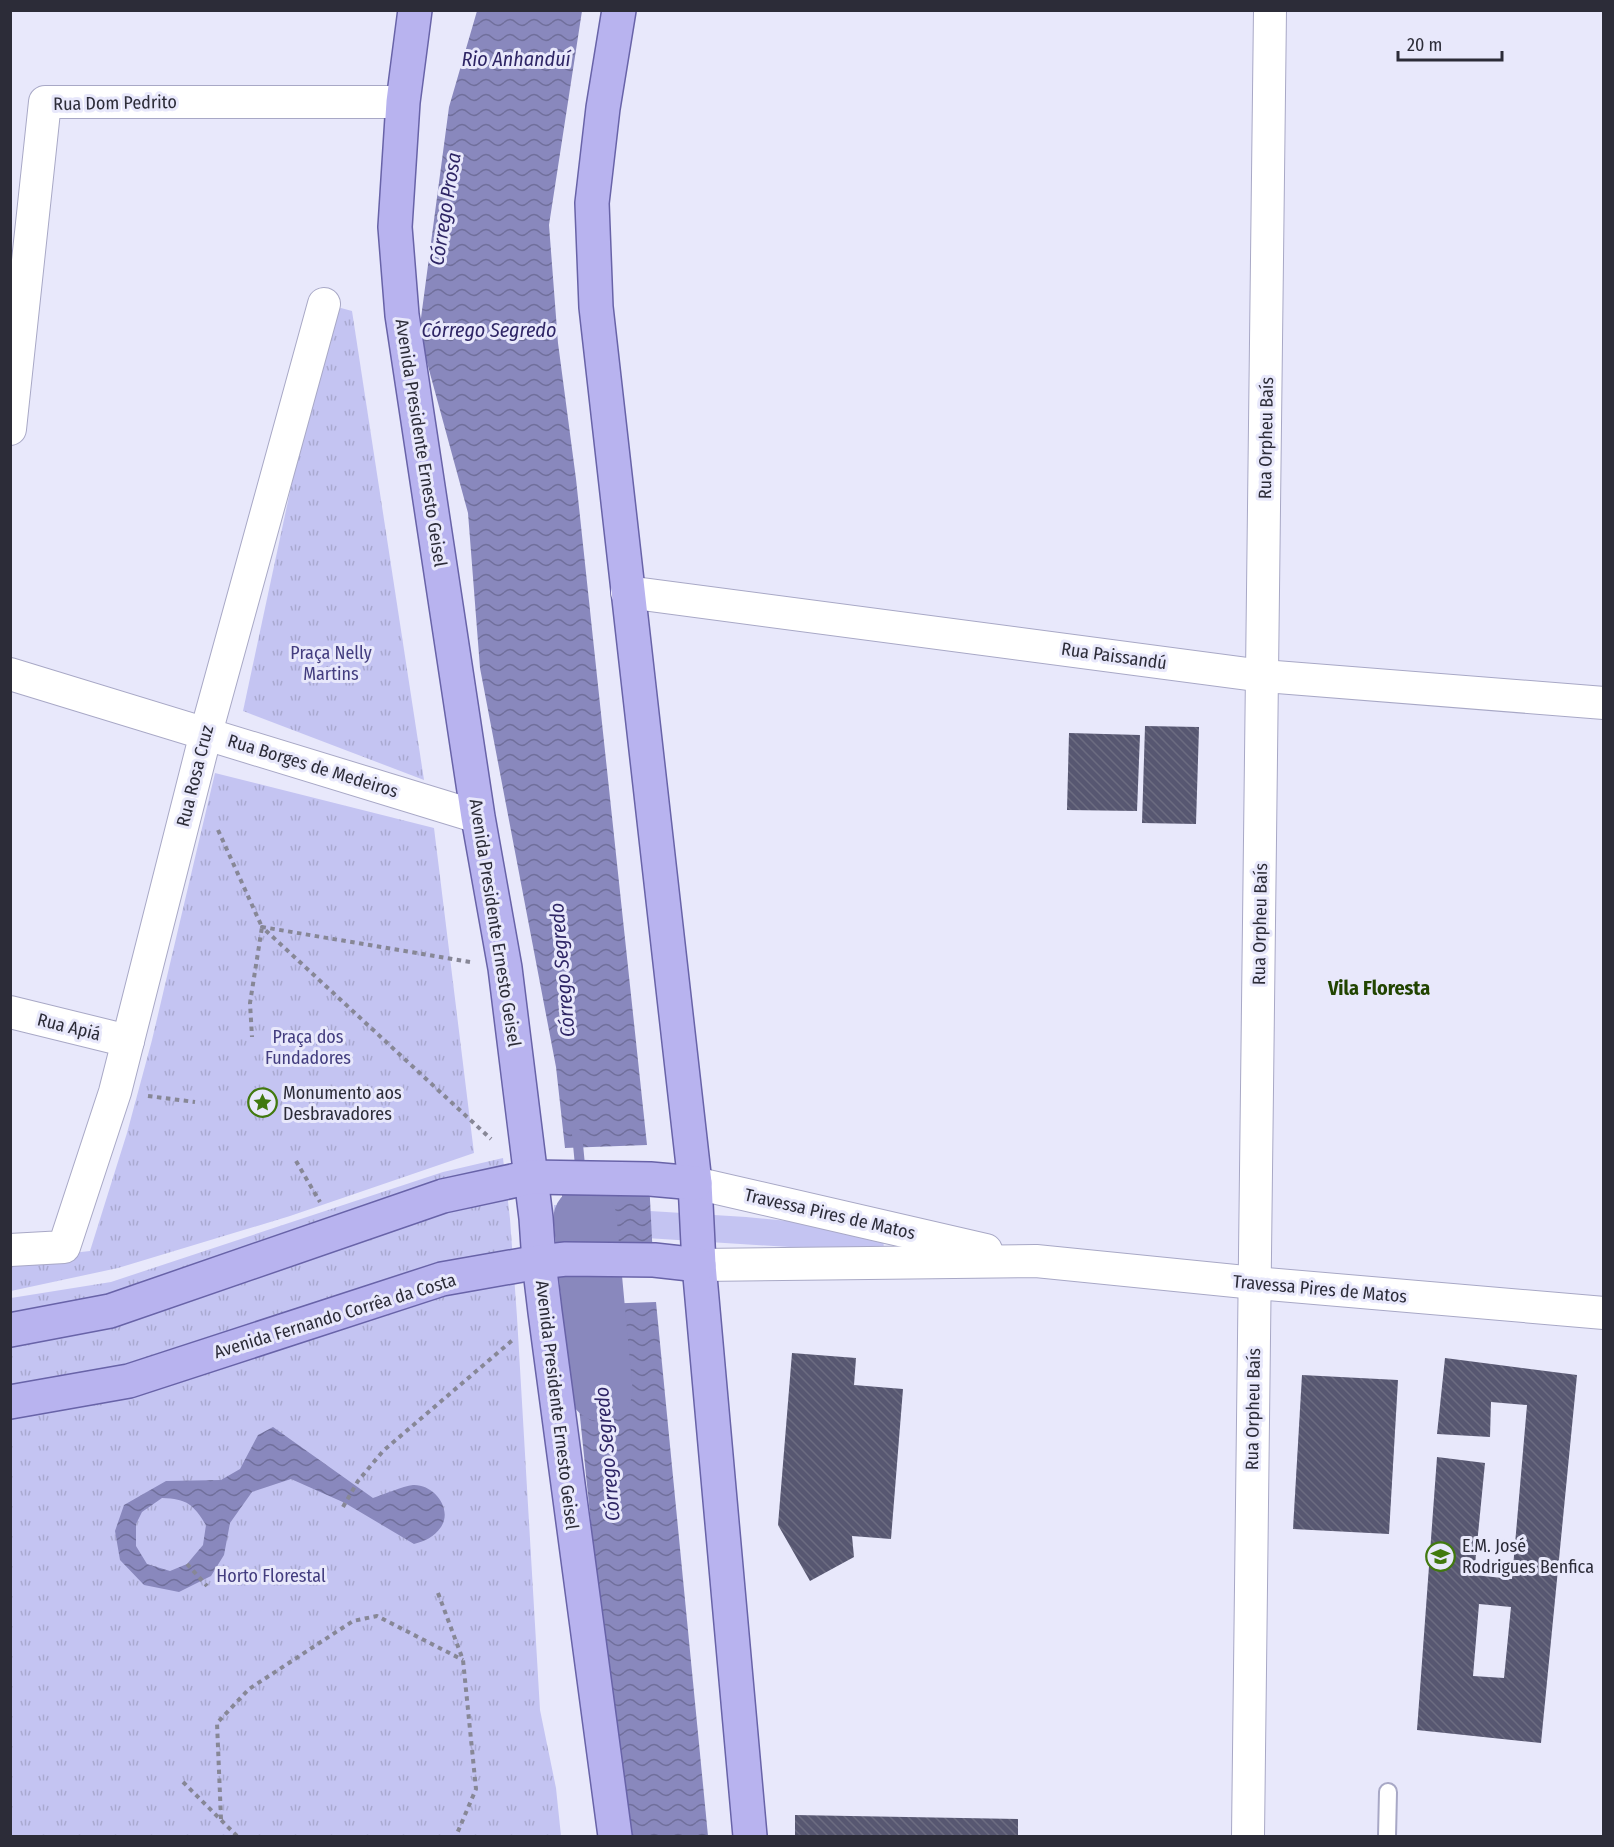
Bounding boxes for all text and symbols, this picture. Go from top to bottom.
scale bar [1398,24,1502,62]
text: 20 m [1407,34,1442,56]
water label: Rio Anhanduí [461,47,572,71]
street label: Rua Dom Pedrito [53,91,177,115]
water label: Córrego Prosa [424,151,466,267]
street label: Avenida Presidente Ernesto Geisel [391,317,452,569]
water label: Córrego Segredo [422,318,556,342]
street label: Rua Orpheu Baís [1254,376,1278,499]
street label: Rua Paissandú [1060,638,1168,674]
park label: Praça Nelly Martins [290,642,372,685]
street label: Rua Rosa Cruz [172,723,218,829]
street label: Rua Borges de Medeiros [225,730,401,802]
street label: Avenida Presidente Ernesto Geisel [465,797,526,1049]
street label: Rua Orpheu Baís [1248,862,1272,985]
water label: Córrego Segredo [544,902,580,1038]
district label: Vila Floresta [1327,976,1430,1000]
street label: Rua Apiá [35,1009,103,1046]
park label: Praça dos Fundadores [265,1026,351,1069]
place label: Monumento aos Desbravadores [283,1082,402,1125]
place icon: Monumento aos Desbravadores [246,1087,278,1119]
street label: Travessa Pires de Matos [742,1184,918,1244]
street label: Avenida Fernando Corrêa da Costa [211,1269,459,1363]
street label: Travessa Pires de Matos [1232,1270,1408,1308]
street label: Avenida Presidente Ernesto Geisel [531,1279,583,1531]
street label: Rua Orpheu Baís [1241,1347,1265,1470]
water label: Córrego Segredo [589,1386,625,1522]
place label: E.M. José Rodrigues Benfica [1462,1535,1594,1578]
school or university icon: E.M. José Rodrigues Benfica [1425,1540,1457,1572]
park label: Horto Florestal [216,1565,326,1587]

